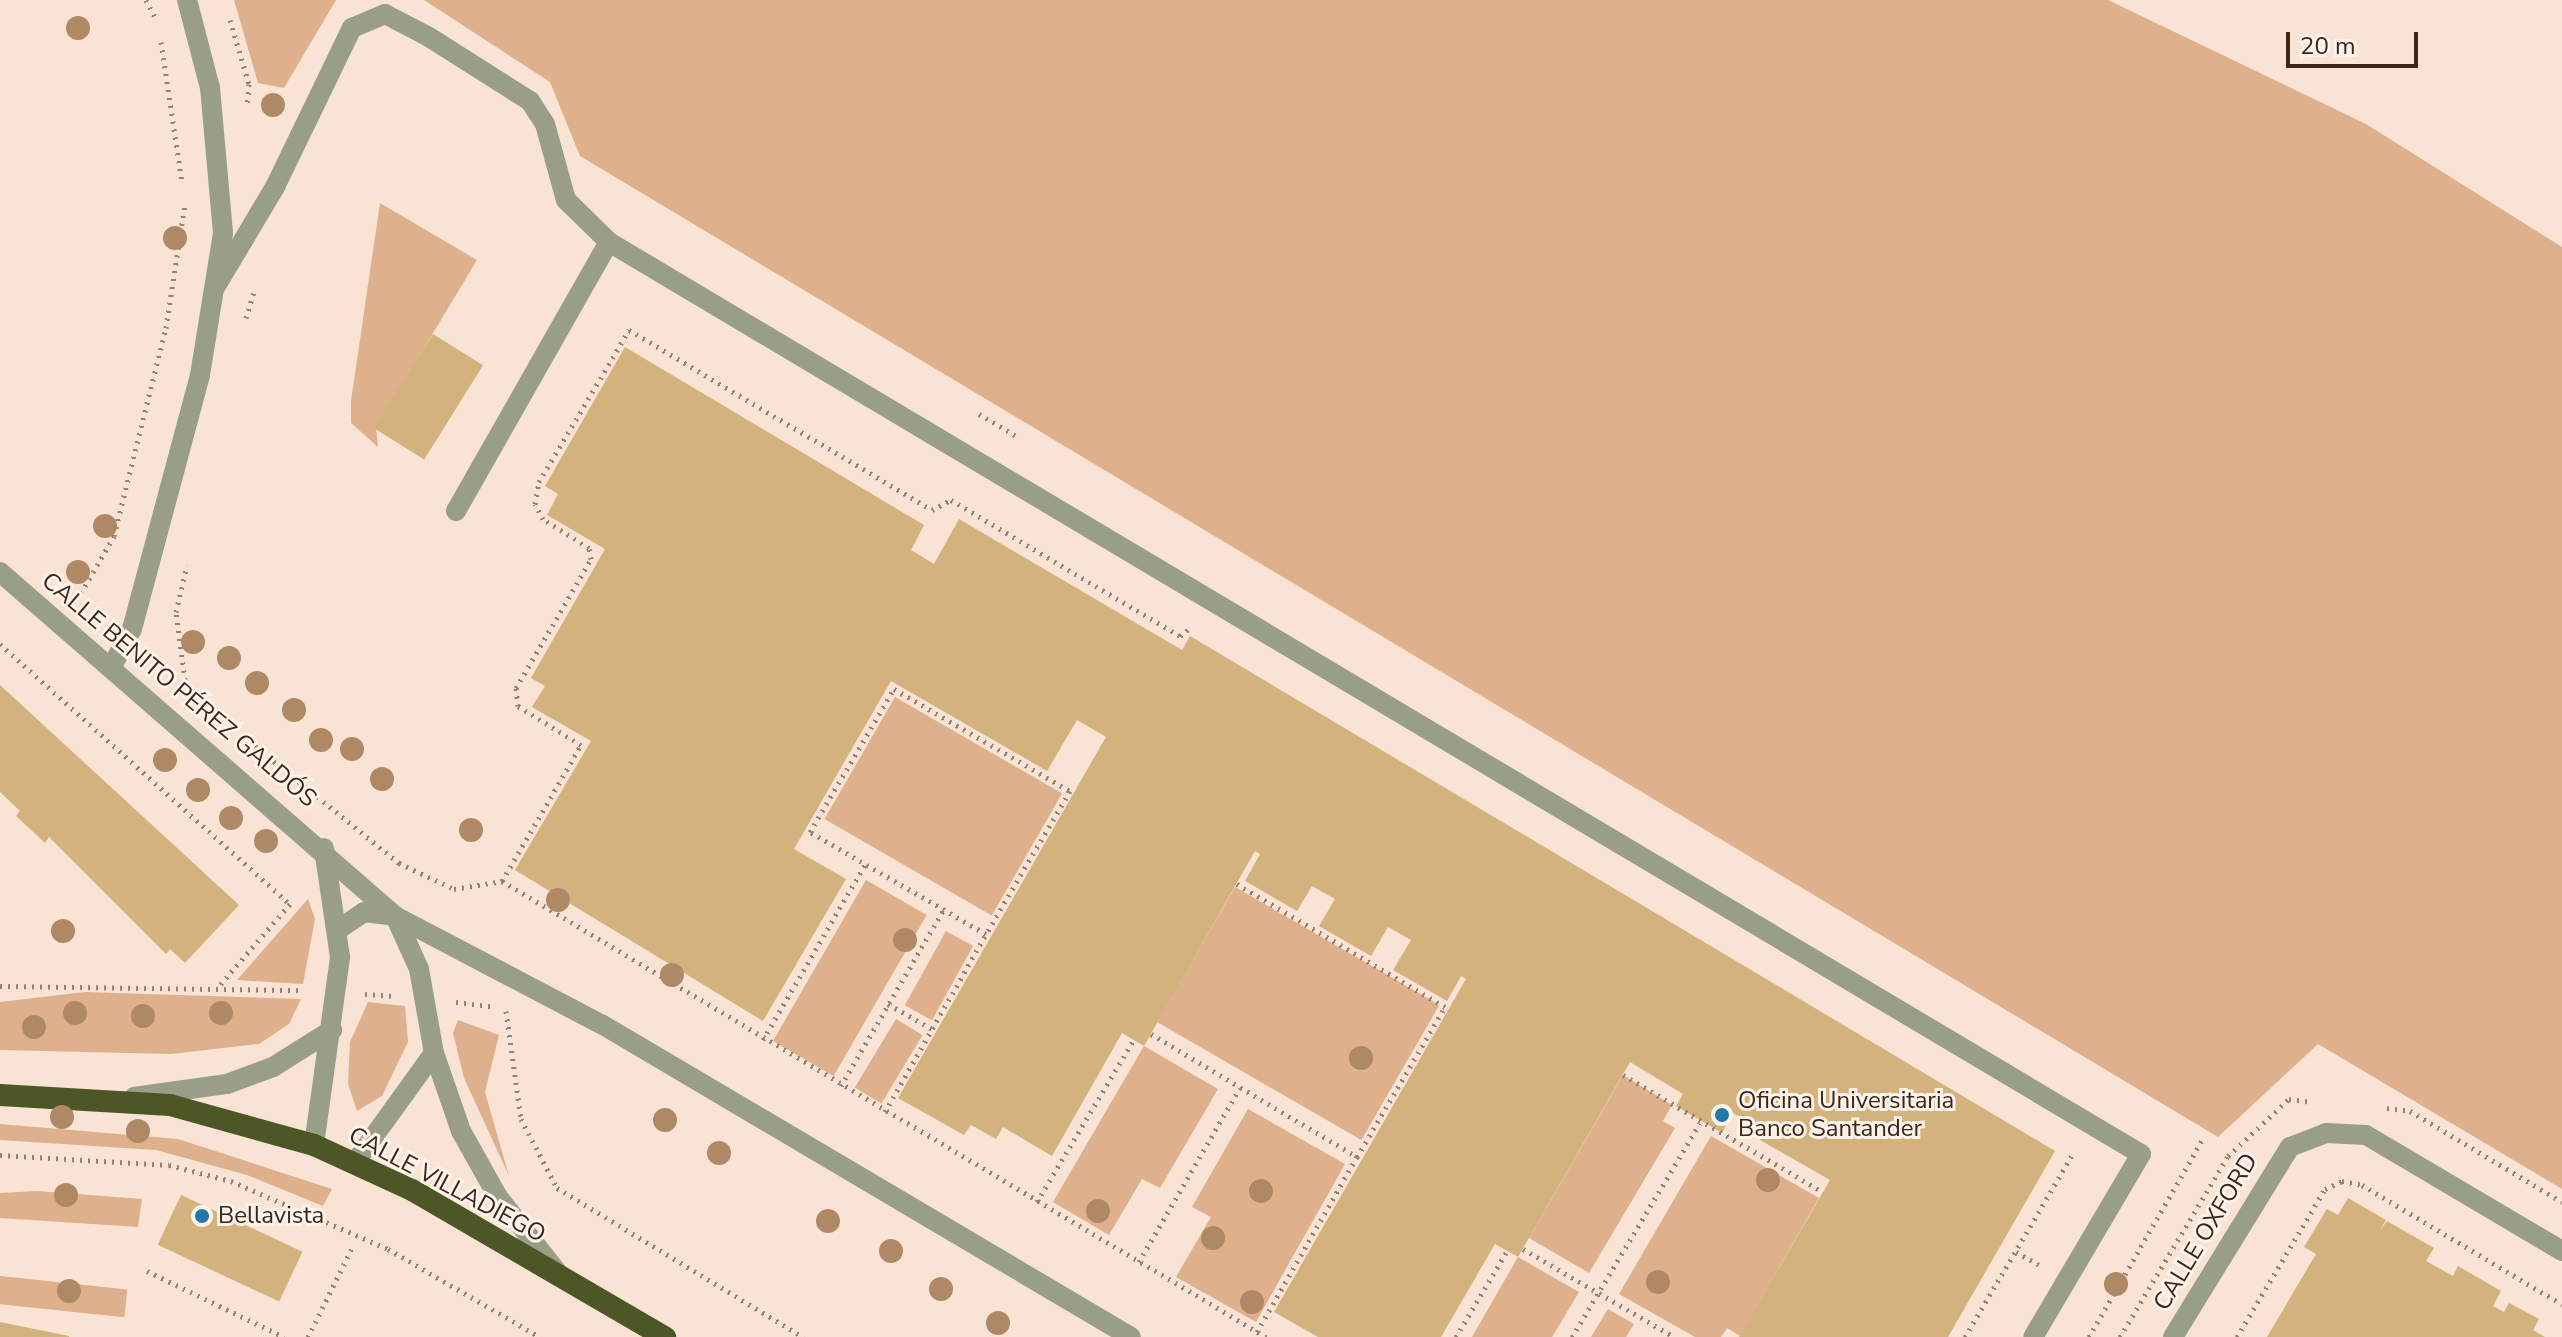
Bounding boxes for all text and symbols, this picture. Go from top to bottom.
scale bar [2290,16,2422,66]
text: 20 m [2300,30,2356,62]
street label: CALLE BENITO PÉREZ GALDÓS [36,566,322,814]
place label: Oficina Universitaria Banco Santander [1738,1087,1954,1143]
marker: Oficina Universitaria Banco Santander [1713,1106,1731,1124]
street label: CALLE VILLADIEGO [344,1121,550,1249]
street label: CALLE OXFORD [2148,1148,2264,1316]
place label: Bellavista [218,1202,324,1230]
marker: Bellavista [193,1207,211,1225]

